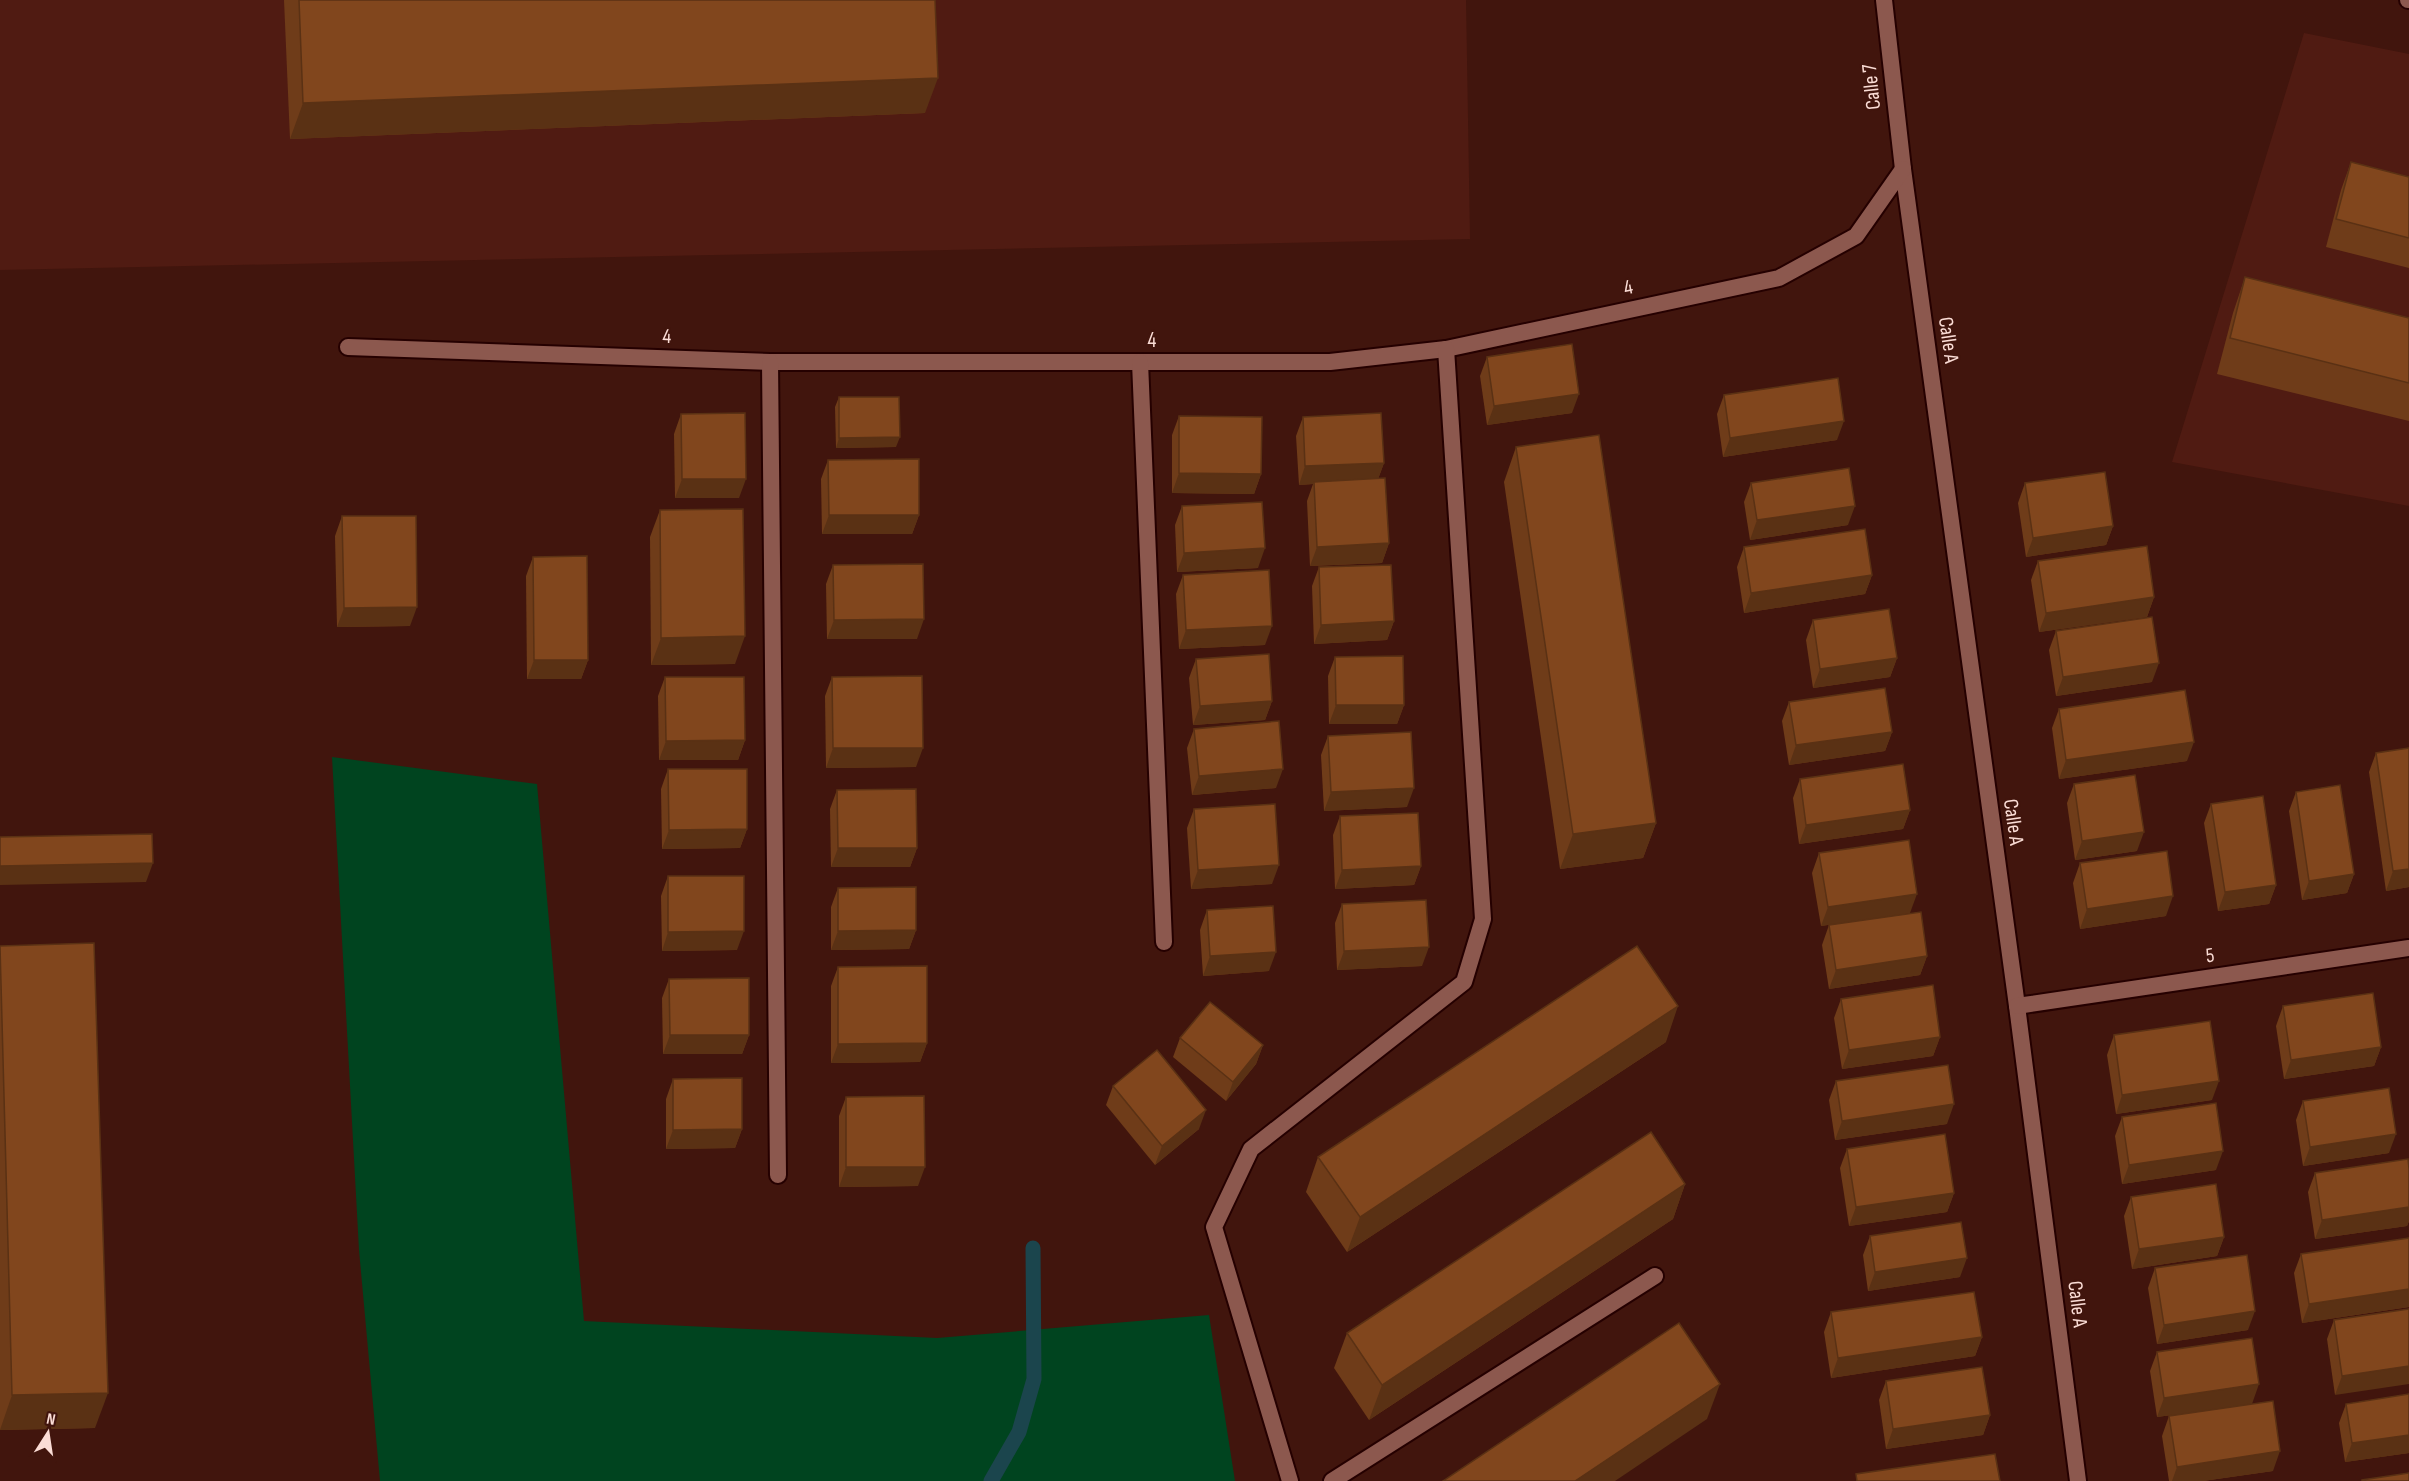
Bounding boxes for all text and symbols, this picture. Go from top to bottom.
street label: Calle 7 [1857,62,1886,111]
street label: 4 [1621,274,1635,301]
street label: Calle A [1933,315,1964,366]
street label: 4 [662,324,672,349]
street label: 4 [1148,328,1157,353]
street label: Calle A [1998,797,2029,848]
street label: 5 [2204,943,2216,968]
street label: Calle A [2062,1279,2093,1330]
north arrow [18,1403,78,1463]
text: N [45,1410,57,1430]

